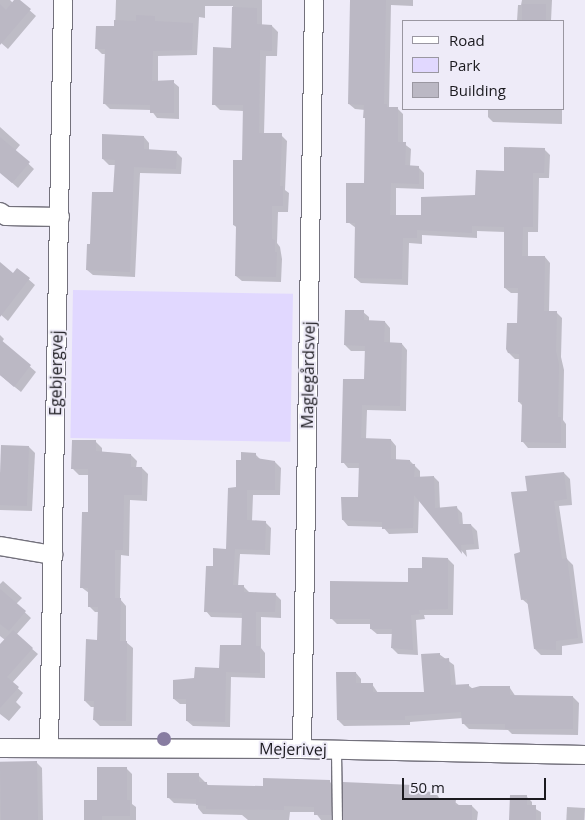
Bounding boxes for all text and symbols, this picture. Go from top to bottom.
legend [402,20,565,110]
text: Road [449,30,485,50]
text: Park [449,55,480,75]
text: Building [449,80,506,100]
street label: Maglegårdsvej [297,321,319,429]
street label: Egebjergvej [46,330,66,416]
street label: Mejerivej [259,739,327,759]
scale bar [405,768,549,800]
text: 50 m [410,777,445,797]

